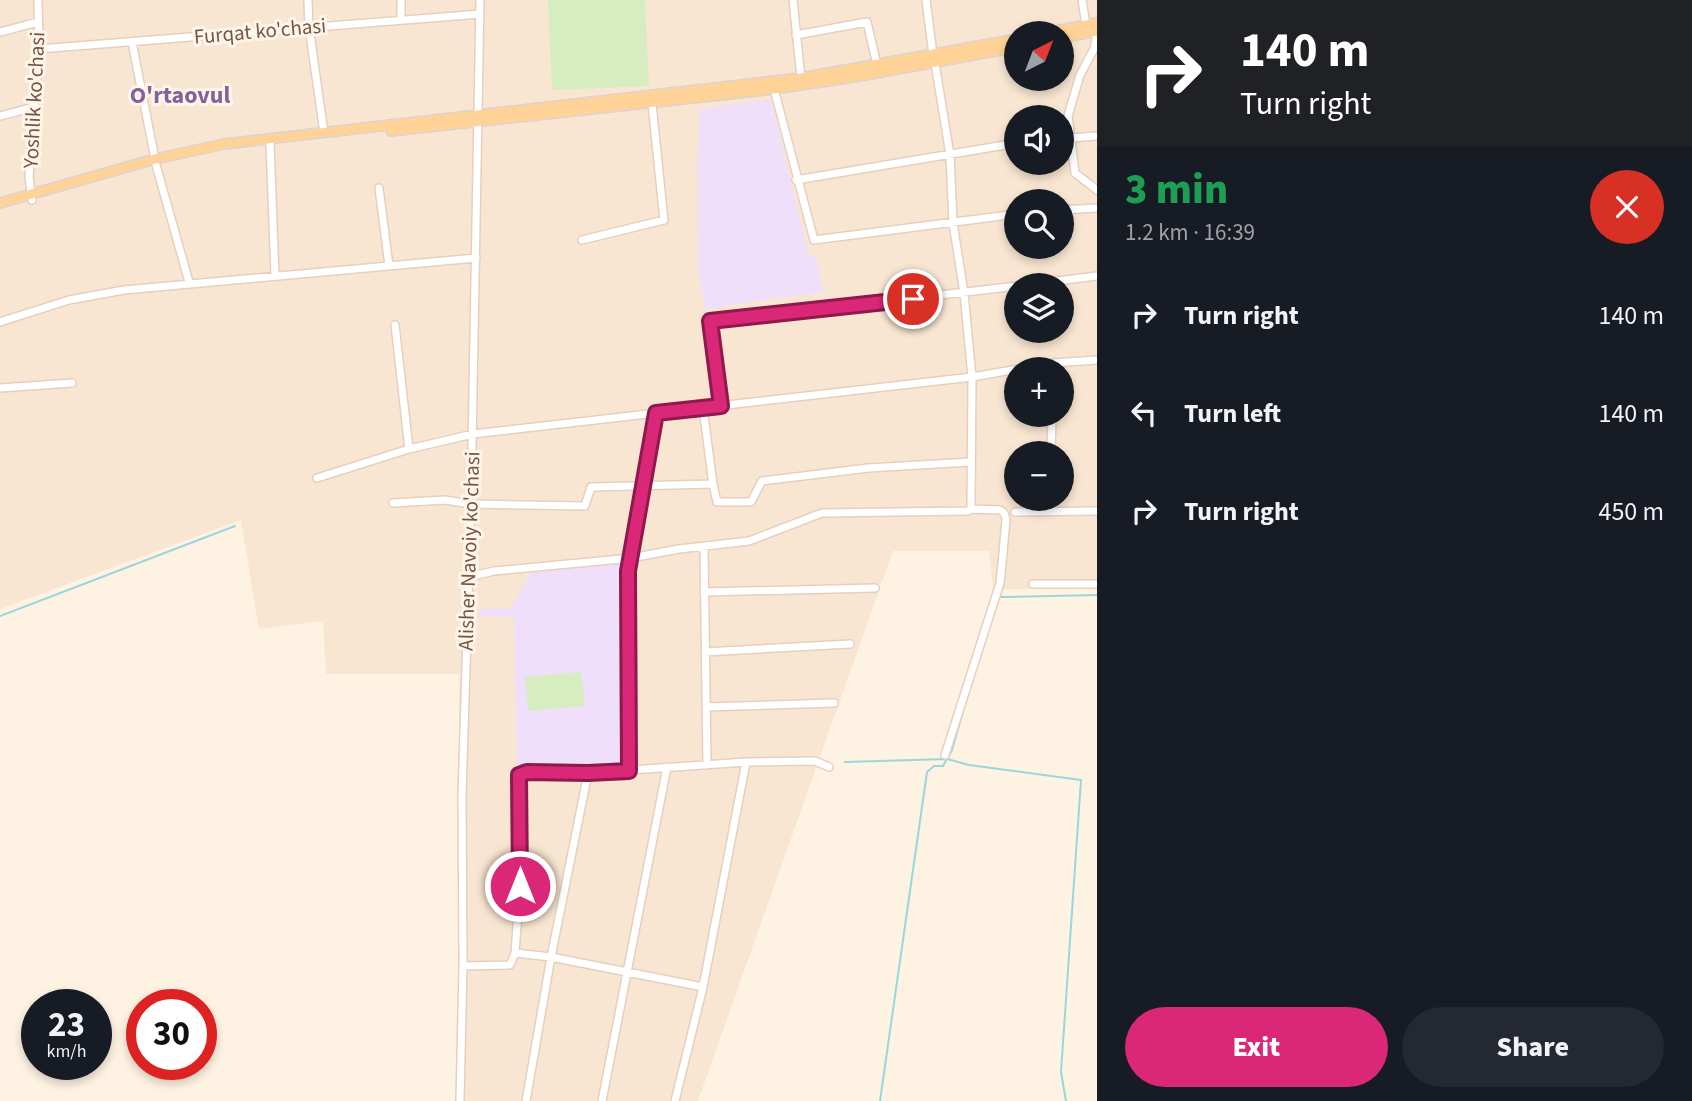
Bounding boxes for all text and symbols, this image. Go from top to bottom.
street label: Furqat ko'chasi [193,10,327,52]
text: 140 m [1240,16,1369,86]
north arrow [1004,21,1074,91]
map controls [1004,21,1074,511]
icon: right [1125,28,1216,119]
street label: Yoshlik ko'chasi [15,31,53,170]
district label: O'rtaovul [130,78,230,113]
text: Turn right [1240,81,1371,127]
button: sound [1004,105,1074,175]
text: 3 min [1125,160,1228,220]
button: close [1590,170,1664,244]
button: search [1004,189,1074,259]
text: 1.2 km · 16:39 [1125,216,1255,249]
pin [883,269,943,329]
button: layers [1004,273,1074,343]
icon: arrive [894,280,932,318]
icon: right [1125,296,1163,334]
text: Turn right [1184,297,1299,334]
text: 140 m [1598,297,1664,334]
button: + [1004,357,1074,427]
icon: left [1125,394,1163,432]
text: Turn left [1184,395,1281,432]
text: 140 m [1598,395,1664,432]
button: − [1004,441,1074,511]
street label: Alisher Navoiy ko'chasi [451,451,487,651]
icon: right [1125,492,1163,530]
text: Turn right [1184,493,1299,530]
text: 450 m [1598,493,1664,530]
position arrow [483,849,557,923]
speed limit sign: 30 [126,989,217,1080]
text: 23 [48,1000,85,1050]
button: Exit [1125,1007,1388,1087]
button: Share [1402,1007,1664,1087]
text: km/h [47,1039,86,1064]

